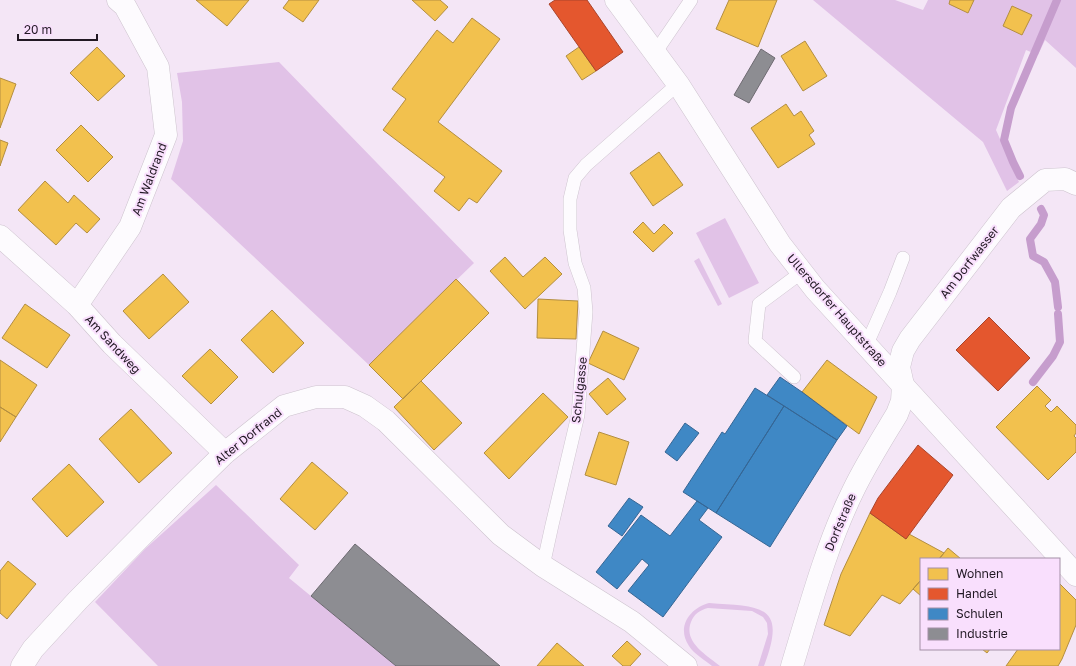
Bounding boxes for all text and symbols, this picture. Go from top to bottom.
scale bar [18,16,97,42]
text: 20 m [24,22,52,37]
street label: Am Waldrand [128,141,170,217]
street label: Am Dorfwasser [936,223,1002,301]
street label: Ullersdorfer Hauptstraße [784,251,890,369]
street label: Am Sandweg [82,312,144,376]
street label: Schulgasse [568,356,590,424]
street label: Alter Dorfrand [211,404,285,468]
street label: Dorfstraße [821,491,859,553]
legend [920,558,1060,650]
text: Wohnen [956,566,1003,581]
text: Handel [956,586,998,601]
text: Schulen [956,606,1003,621]
text: Industrie [956,626,1008,641]

